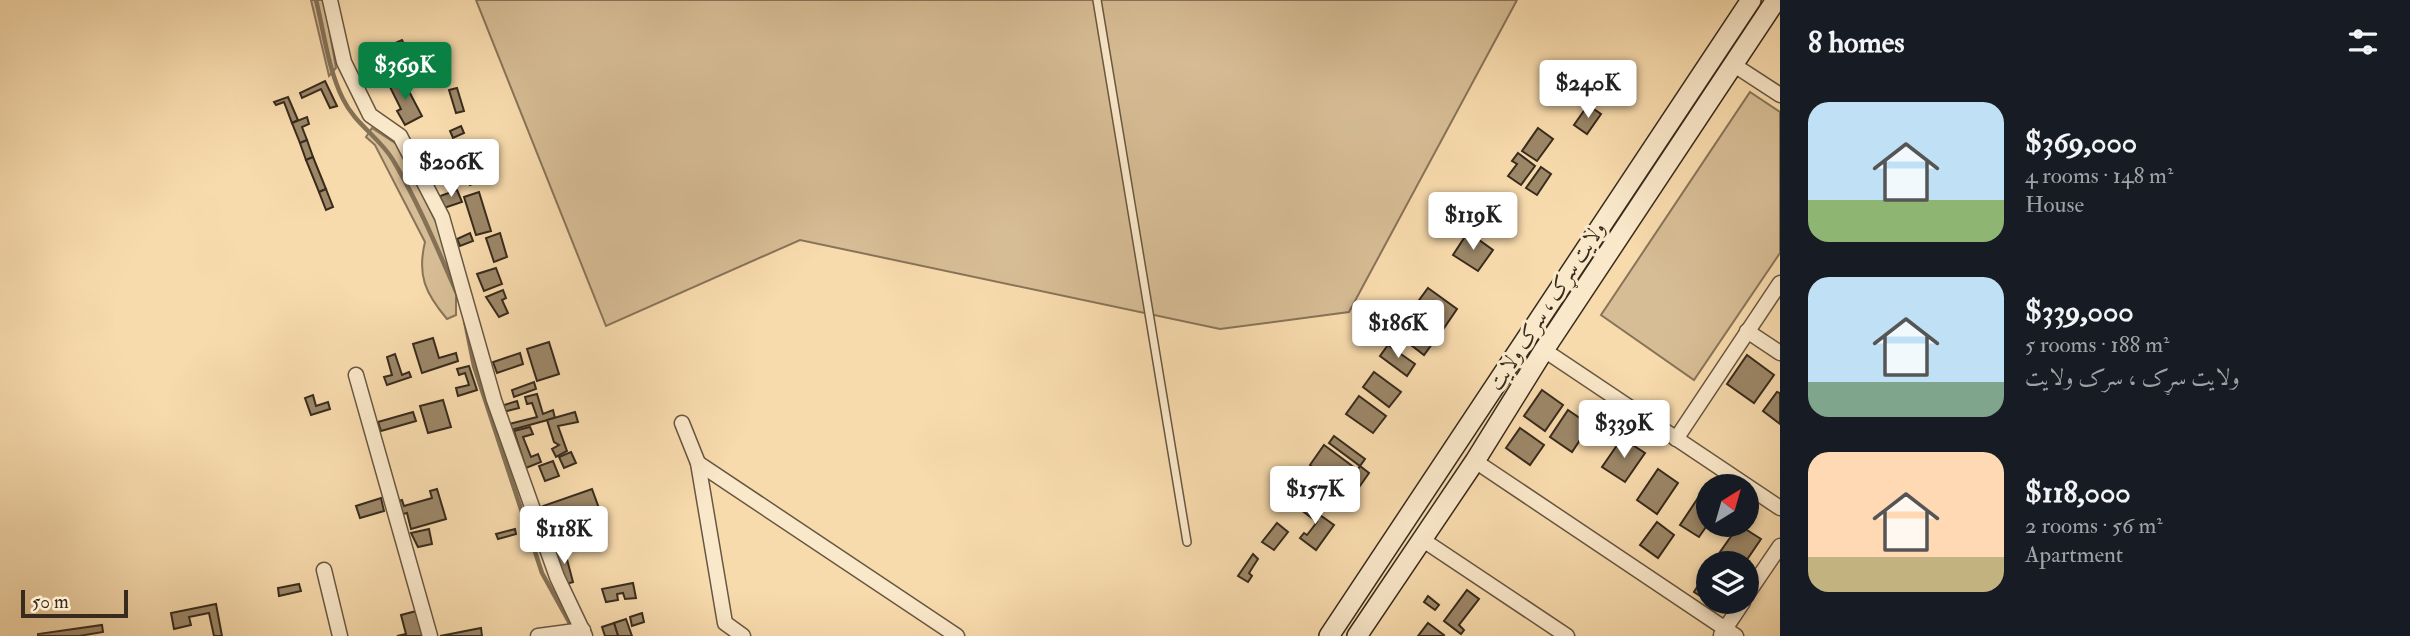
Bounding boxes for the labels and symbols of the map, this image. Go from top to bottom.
pin: $369K [356,42,454,102]
pin: $240K [1539,60,1637,120]
pin: $206K [402,140,500,199]
pin: $119K [1424,192,1522,252]
street label: ولایت سړک ، سرک ولایت [1482,216,1613,397]
pin: $186K [1349,300,1447,360]
pin: $339K [1575,400,1673,460]
pin: $157K [1266,466,1364,526]
north arrow [1696,474,1759,537]
pin: $118K [515,506,613,566]
scale bar [21,587,128,619]

